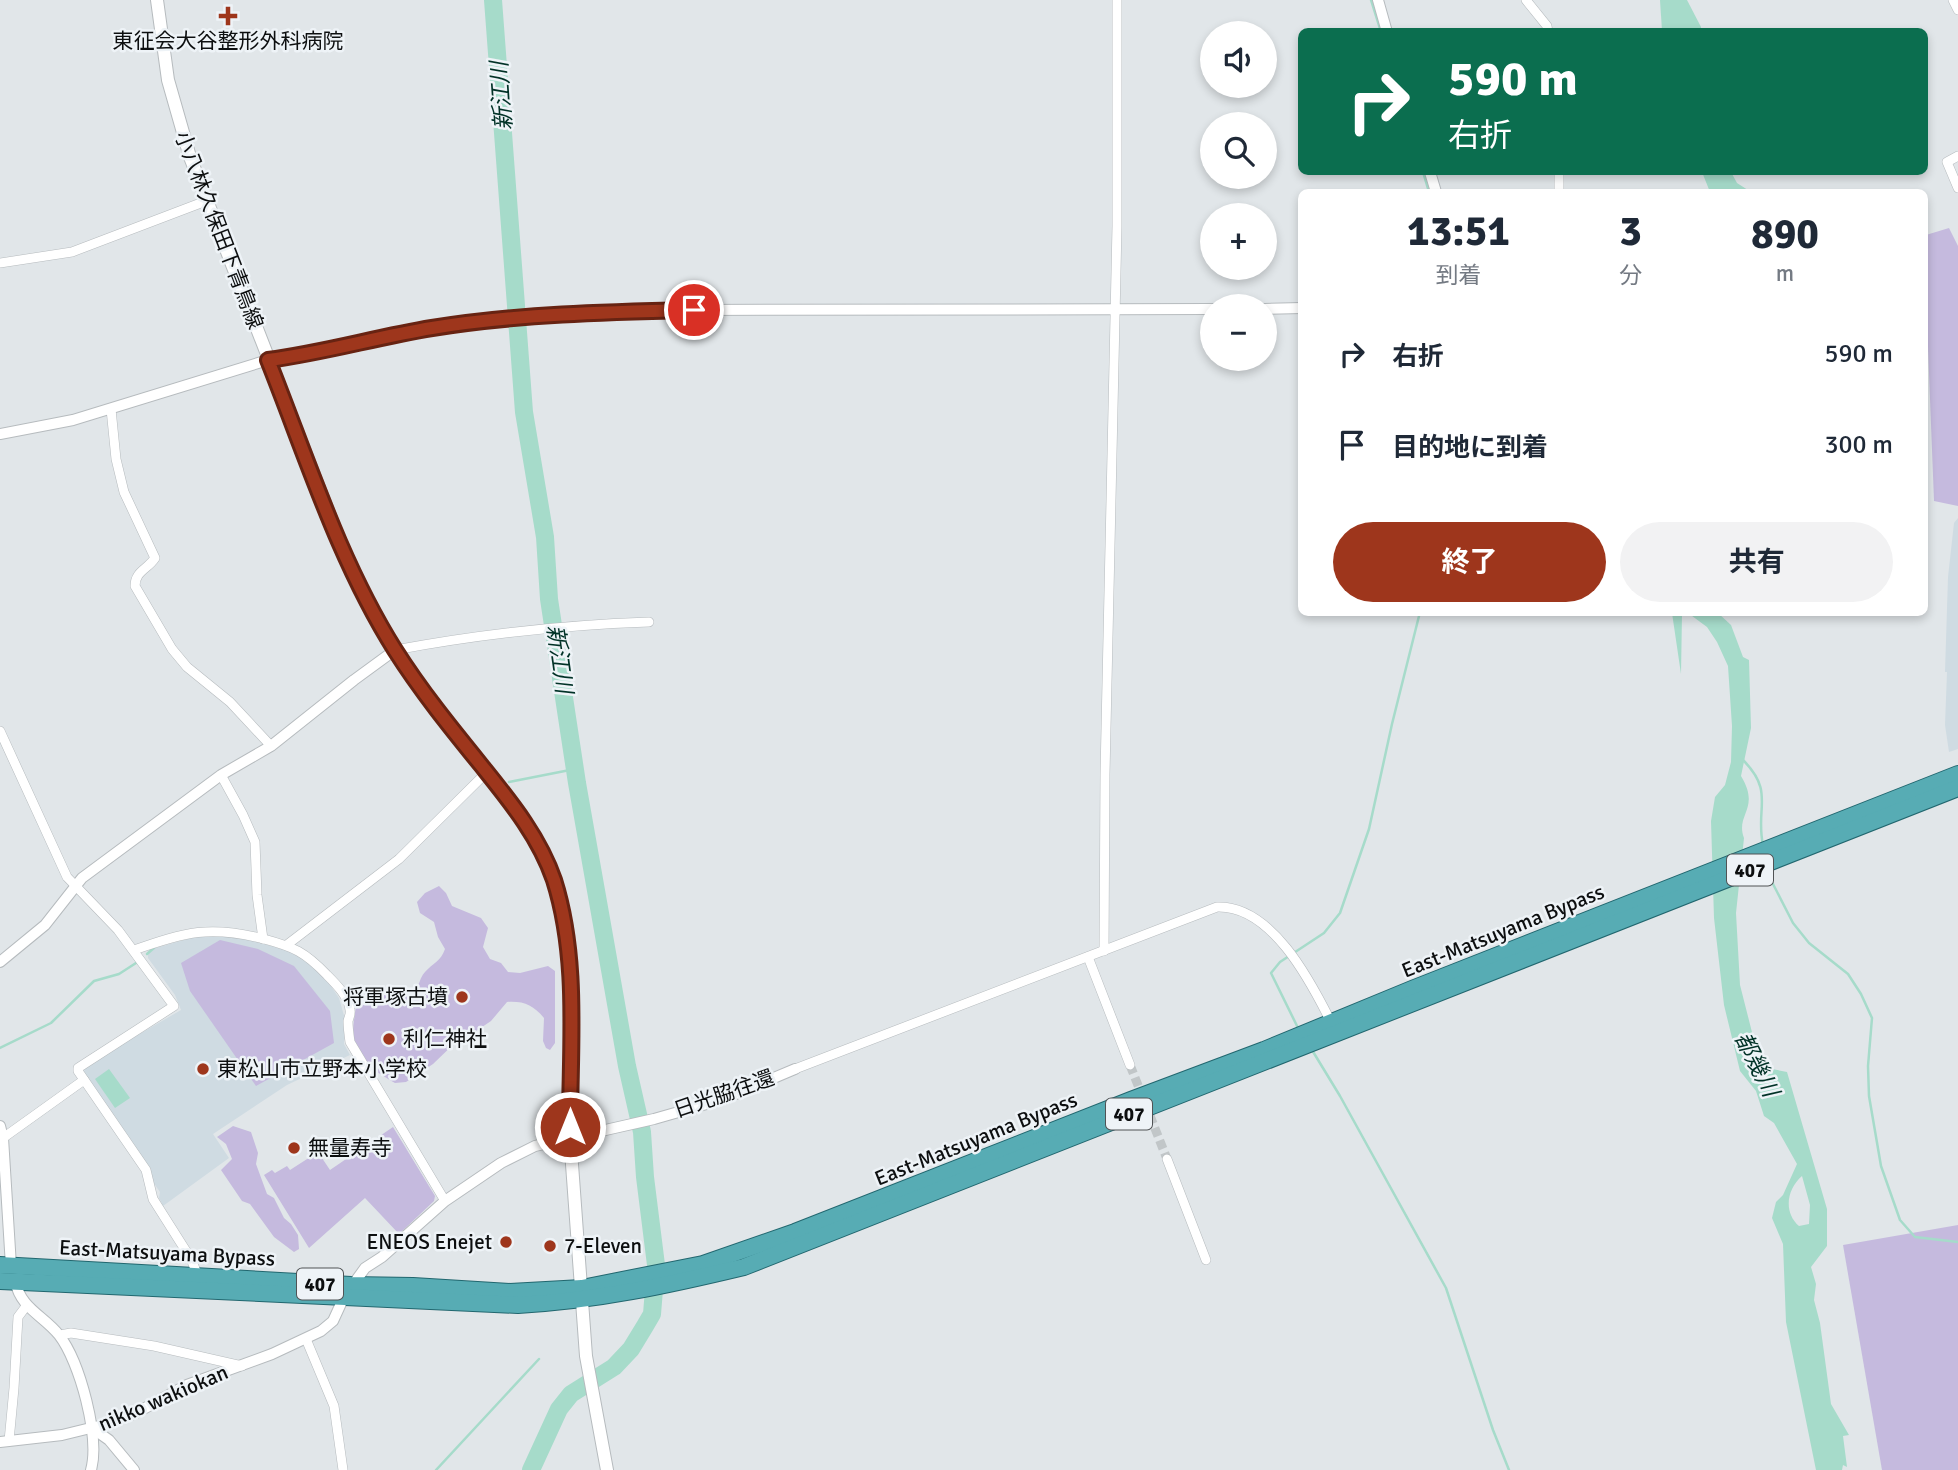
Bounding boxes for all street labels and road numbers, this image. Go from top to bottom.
street label: 小八林久保田下青鳥線 [169,127,269,333]
road number: 407 [1727,855,1773,886]
street label: East-Matsuyama Bypass [1398,878,1608,984]
street label: 日光脇往還 [670,1065,778,1123]
street label: East-Matsuyama Bypass [871,1086,1081,1192]
road number: 407 [1106,1098,1152,1130]
street label: East-Matsuyama Bypass [58,1234,276,1272]
road number: 407 [297,1268,343,1300]
street label: nikko wakiokan [94,1359,232,1437]

